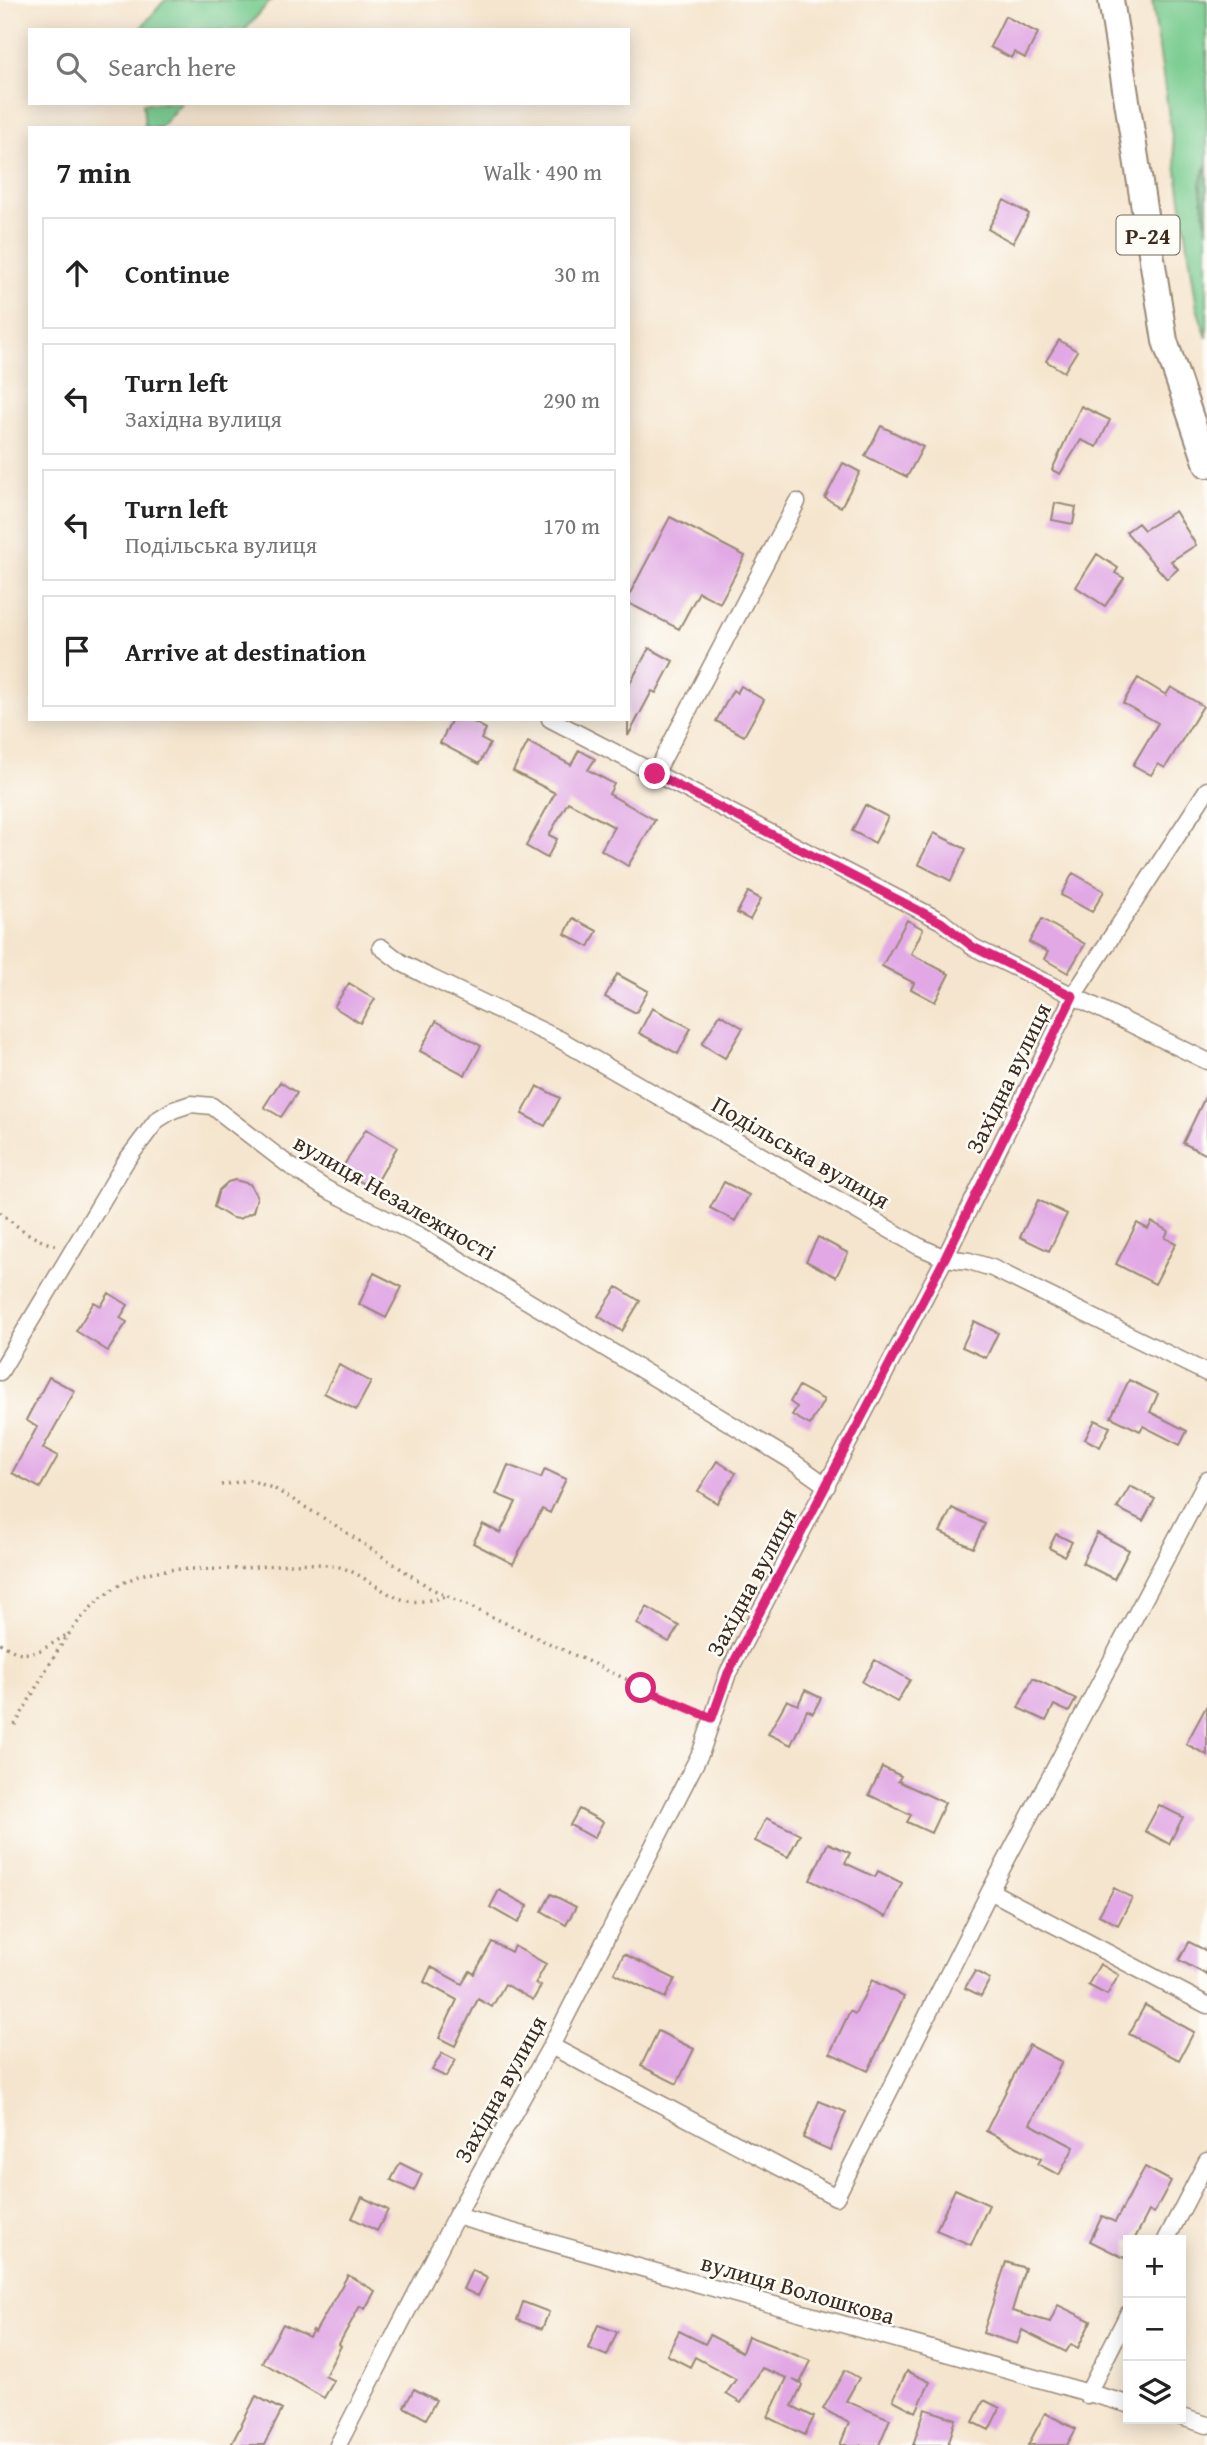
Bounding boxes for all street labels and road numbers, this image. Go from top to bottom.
road number: Р-24 [1116,216,1180,254]
street label: Західна вулиця [956,997,1060,1159]
street label: Подільська вулиця [705,1087,897,1217]
street label: вулиця Незалежності [287,1125,503,1269]
street label: Західна вулиця [697,1502,805,1662]
street label: Західна вулиця [445,2009,555,2169]
street label: вулиця Волошкова [697,2245,899,2334]

